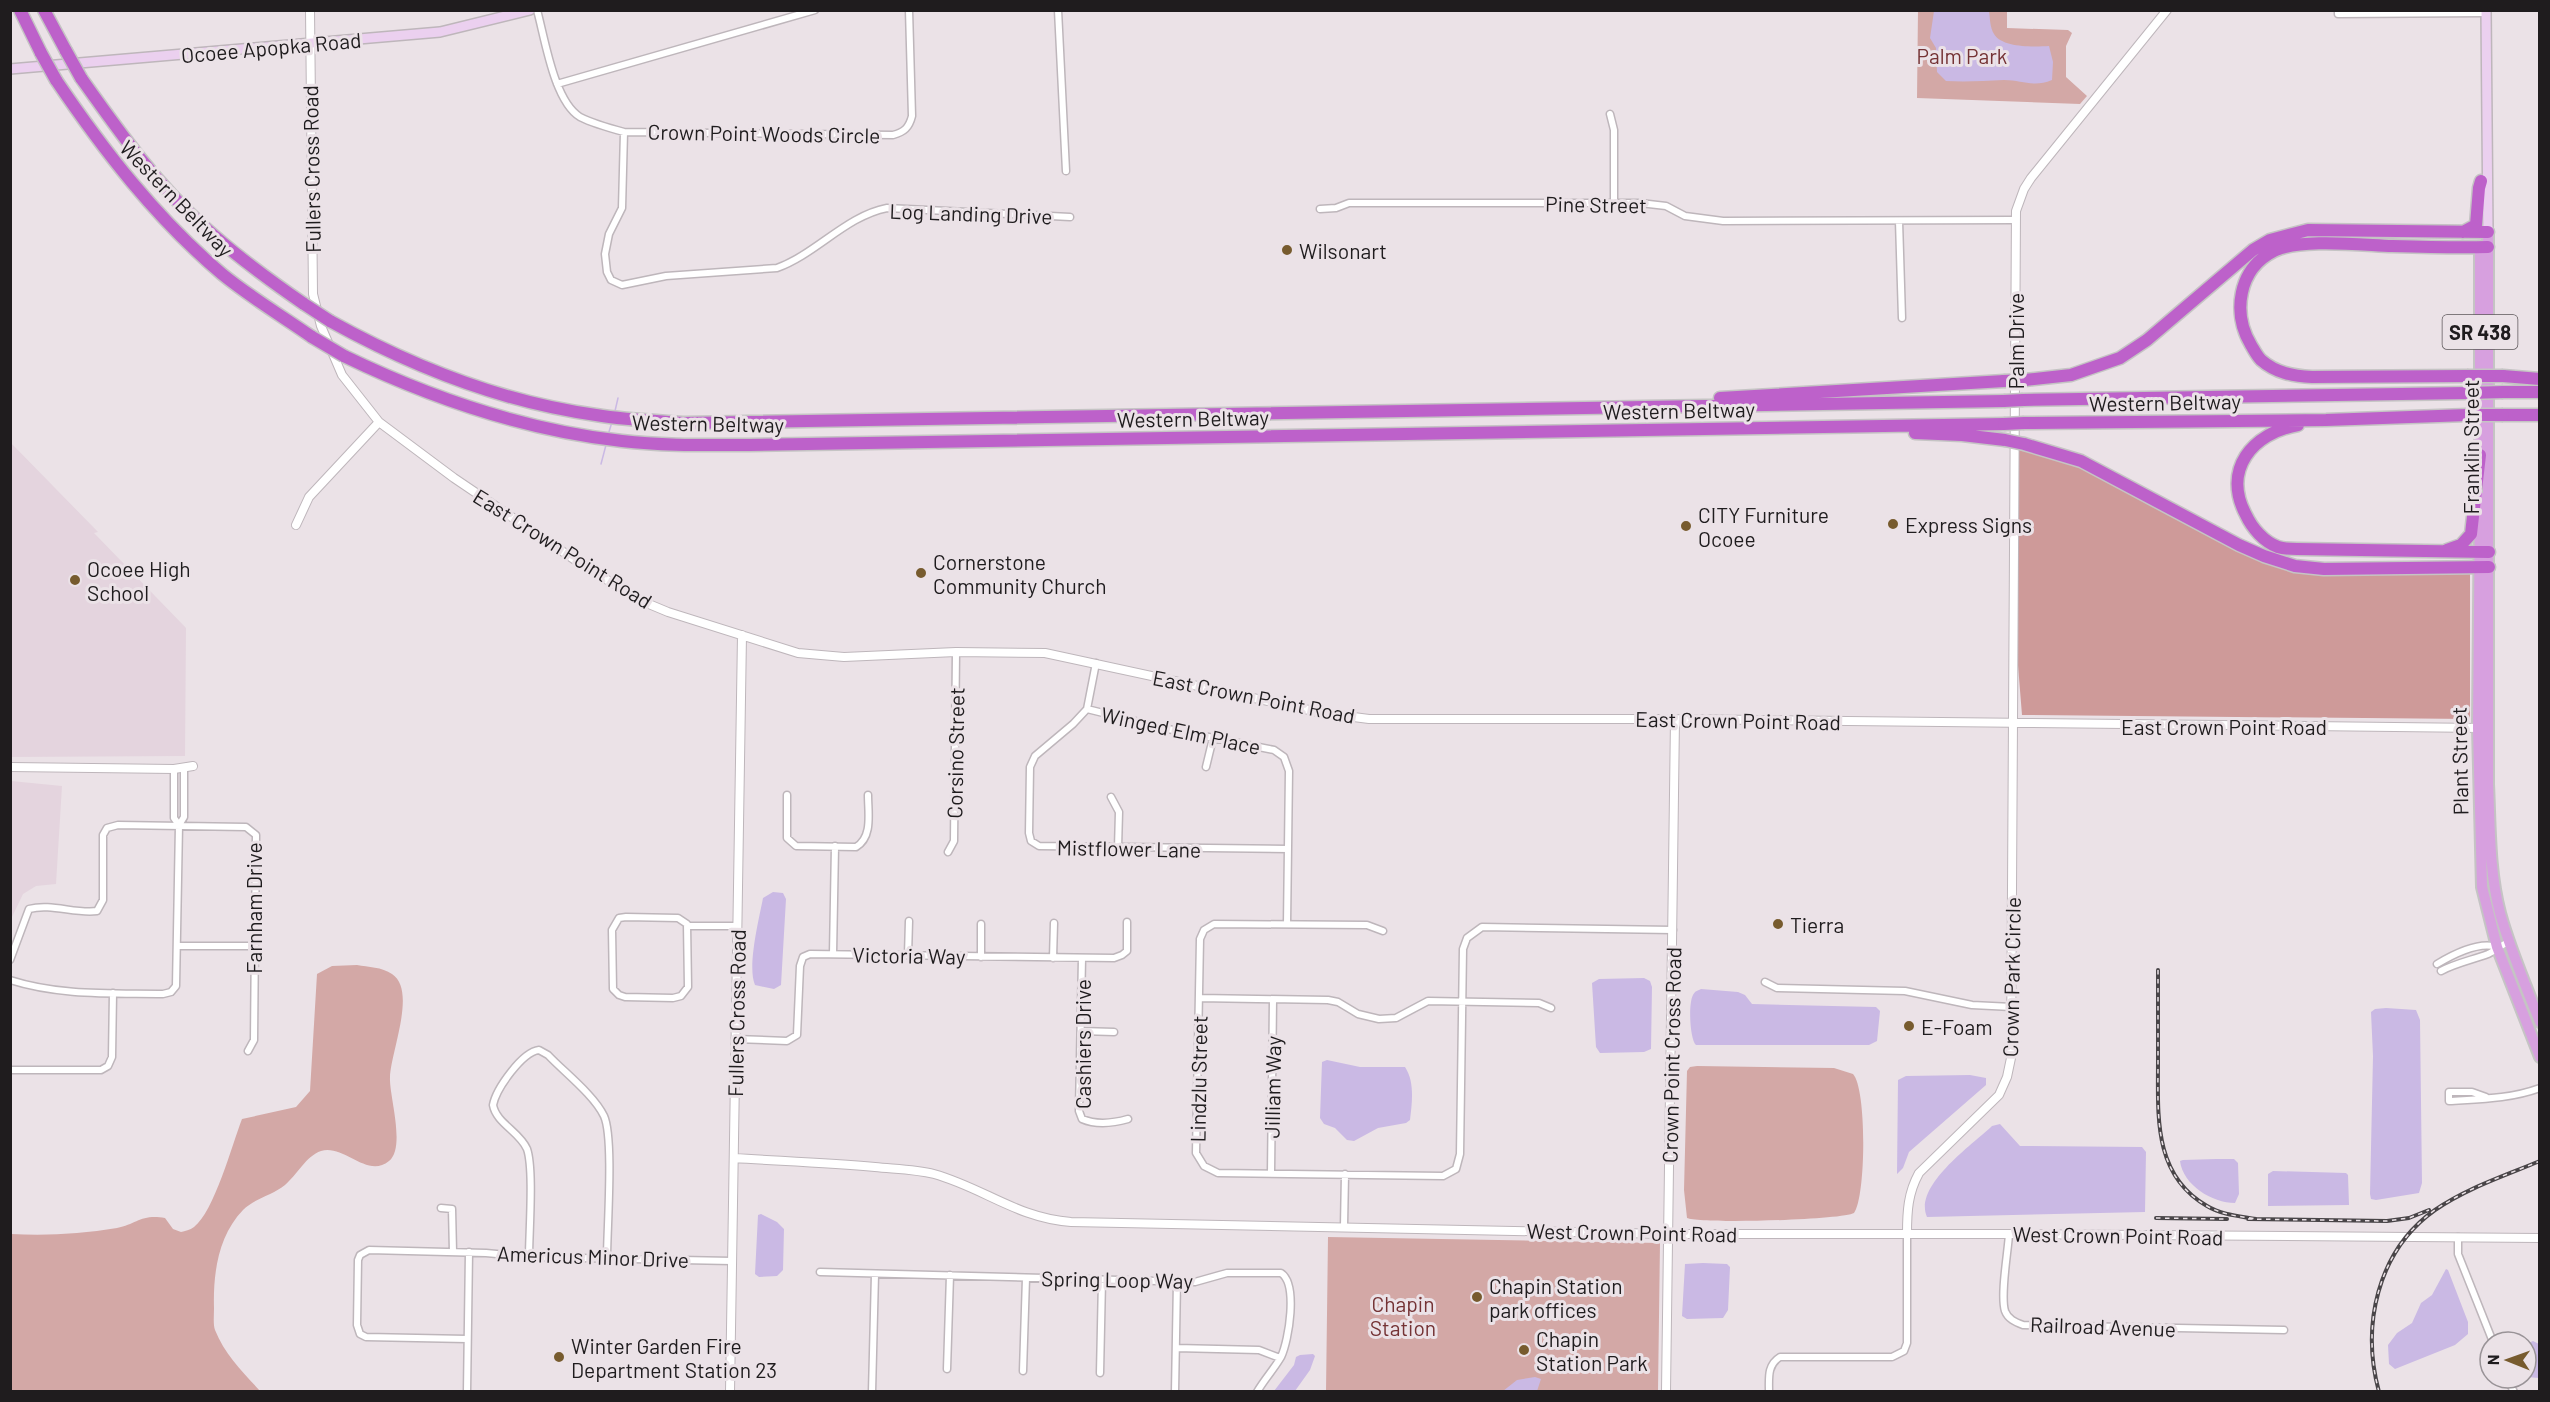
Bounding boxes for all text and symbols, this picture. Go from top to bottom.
street label: Ocoee Apopka Road [180,27,362,67]
park label: Palm Park [1917,43,2007,68]
street label: Fullers Cross Road [297,85,325,253]
street label: Crown Point Woods Circle [647,118,881,148]
street label: Western Beltway [115,135,239,262]
street label: Pine Street [1545,191,1647,217]
street label: Log Landing Drive [889,198,1053,228]
place label: Wilsonart [1299,238,1387,263]
marker: Wilsonart [1280,243,1294,257]
street label: Palm Drive [2003,293,2028,389]
road number: SR 438 [2442,315,2518,349]
street label: Franklin Street [2458,380,2483,514]
street label: Western Beltway [2089,388,2242,416]
street label: Western Beltway [1603,396,1756,424]
street label: Western Beltway [1117,404,1270,432]
street label: Western Beltway [632,409,785,437]
street label: East Crown Point Road [469,483,657,613]
place label: CITY Furniture Ocoee [1698,502,1829,551]
place label: Express Signs [1905,512,2032,537]
marker: Express Signs [1886,517,1900,531]
marker: CITY Furniture Ocoee [1679,519,1693,533]
place label: Cornerstone Community Church [933,549,1106,598]
place label: Ocoee High School [87,556,191,605]
marker: Cornerstone Community Church [914,566,928,580]
marker: Ocoee High School [68,573,82,587]
street label: East Crown Point Road [1151,664,1357,728]
street label: Corsino Street [941,687,969,819]
street label: Winged Elm Place [1099,701,1263,759]
street label: East Crown Point Road [1635,706,1841,734]
street label: Plant Street [2446,707,2472,815]
street label: East Crown Point Road [2121,714,2327,739]
street label: Mistflower Lane [1057,834,1201,862]
street label: Farnham Drive [241,842,266,974]
street label: Crown Park Circle [1997,897,2025,1057]
place label: Tierra [1790,912,1844,937]
marker: Tierra [1771,917,1785,931]
street label: Fullers Cross Road [722,929,750,1097]
street label: Victoria Way [852,942,966,968]
street label: Crown Point Cross Road [1657,947,1685,1163]
street label: Cashiers Drive [1070,979,1095,1109]
place label: E-Foam [1921,1014,1993,1039]
street label: Lindzlu Street [1184,1015,1212,1143]
marker: E-Foam [1902,1019,1916,1033]
street label: Jilliam Way [1259,1035,1285,1138]
street label: West Crown Point Road [1526,1218,1738,1246]
street label: West Crown Point Road [2012,1221,2224,1249]
street label: Americus Minor Drive [496,1240,690,1272]
street label: Spring Loop Way [1041,1265,1193,1293]
place label: Chapin Station park offices [1489,1273,1623,1322]
marker: Chapin Station park offices [1470,1290,1484,1304]
park label: Chapin Station [1370,1291,1436,1340]
street label: Railroad Avenue [2030,1311,2176,1341]
place label: Chapin Station Park [1536,1326,1648,1375]
north arrow [2478,1330,2538,1390]
place label: Winter Garden Fire Department Station 23 [571,1333,777,1382]
marker: Chapin Station Park [1517,1343,1531,1357]
marker: Winter Garden Fire Department Station 23 [552,1350,566,1364]
text: N [2483,1354,2502,1365]

